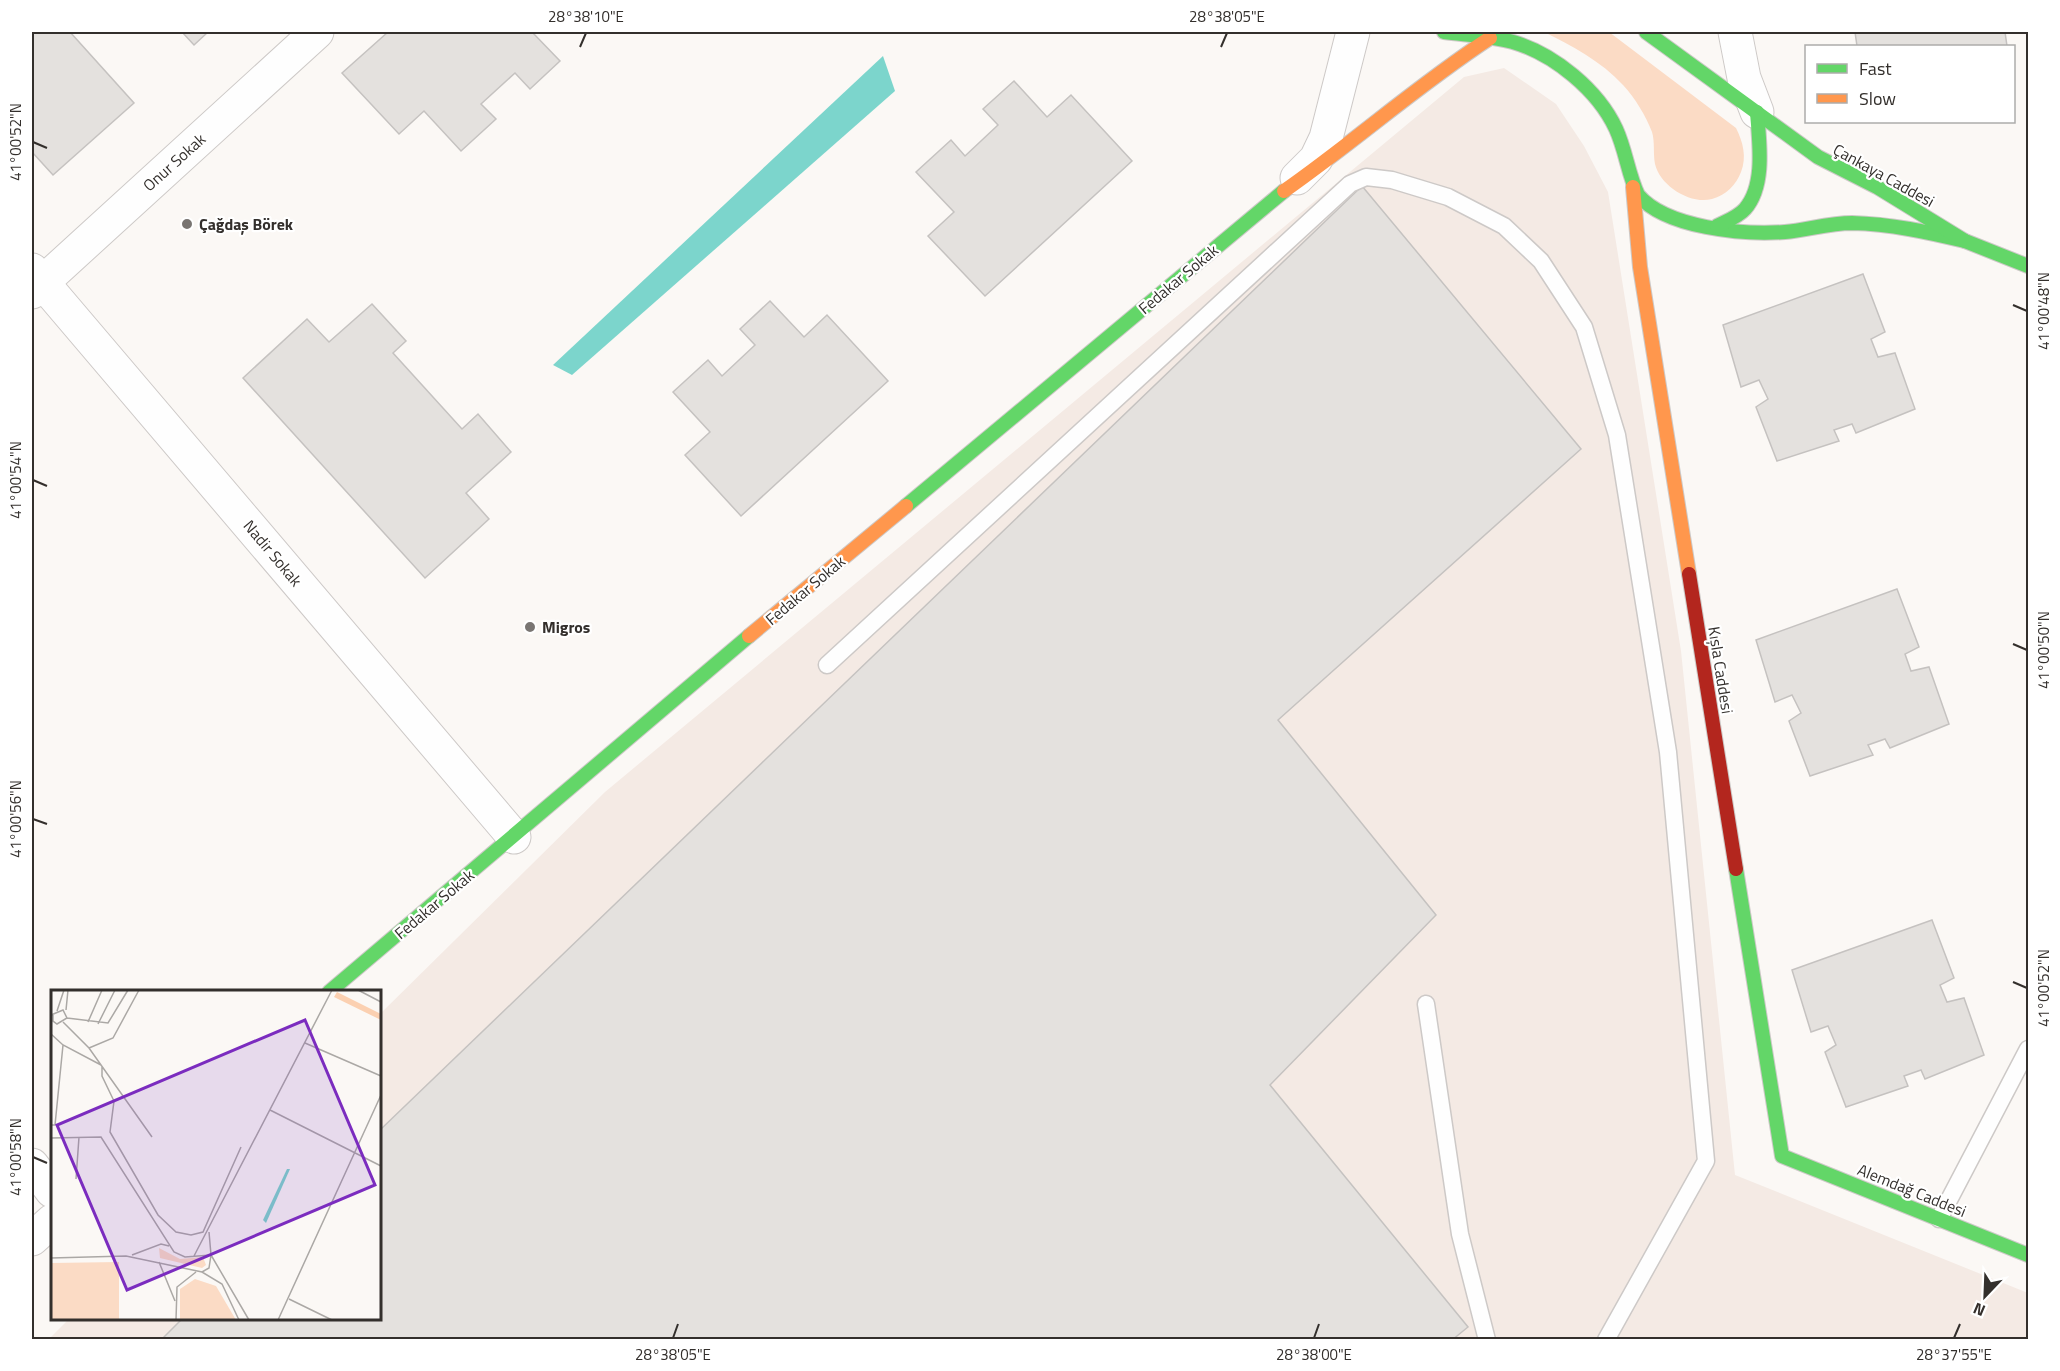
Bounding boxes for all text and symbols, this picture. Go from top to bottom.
text: 28°38'10"E [548,5,624,28]
text: 28°38'05"E [1189,5,1265,28]
legend [1805,45,2015,123]
text: Fast [1859,55,1892,82]
text: Slow [1859,85,1896,112]
text: 41°00'52"N [4,103,27,181]
street label: Onur Sokak [137,127,211,197]
street label: Çankaya Caddesi [1829,137,1939,213]
place label: Çağdaş Börek [199,212,294,236]
marker: Çağdaş Börek [180,217,194,231]
street label: Fedakar Sokak [1133,238,1223,320]
text: 41°00'48"N [2032,272,2055,350]
text: 41°00'54"N [4,441,27,519]
street label: Nadir Sokak [238,515,308,592]
street label: Fedakar Sokak [760,549,850,631]
text: 41°00'50"N [2032,611,2055,689]
place label: Migros [542,615,590,639]
marker: Migros [523,620,537,634]
street label: Kışla Caddesi [1702,625,1740,715]
text: 41°00'56"N [4,780,27,858]
street label: Fedakar Sokak [389,863,479,945]
text: 41°00'52"N [2032,949,2055,1027]
inset map [51,990,381,1320]
text: 41°00'58"N [4,1118,27,1196]
street label: Alemdağ Caddesi [1854,1157,1970,1223]
north arrow [1955,1266,2015,1326]
text: N [1969,1297,1989,1323]
text: 28°38'05"E [635,1343,711,1366]
text: 28°38'00"E [1276,1343,1352,1366]
text: 28°37'55"E [1916,1343,1992,1366]

